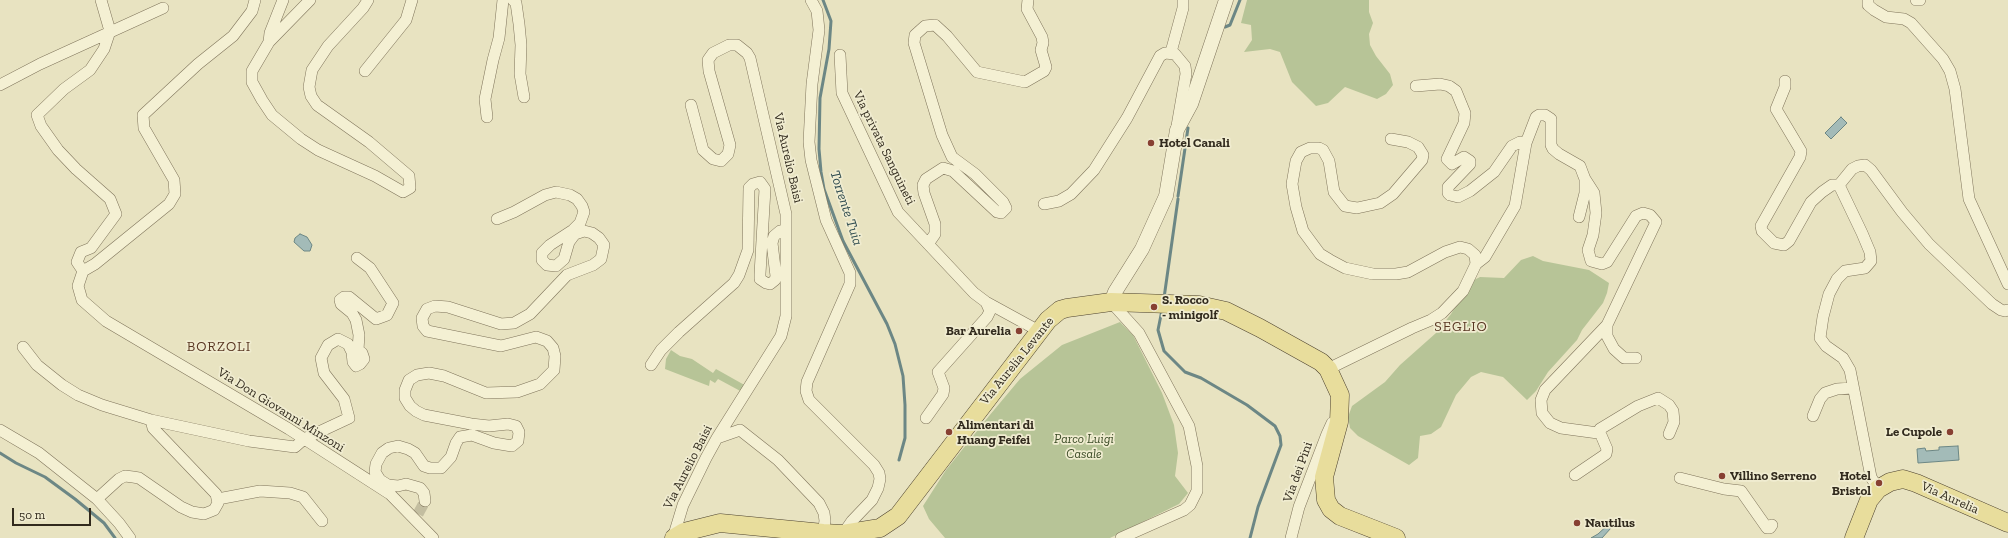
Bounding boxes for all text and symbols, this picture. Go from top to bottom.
street label: Via privata Sanguineti [850,88,918,208]
street label: Via Aurelio Baisi [770,111,806,205]
place label: Hotel Canali [1159,135,1230,151]
marker: Hotel Canali [1146,138,1156,148]
water label: Torrente Tuia [826,168,866,248]
place label: S. Rocco - minigolf [1162,292,1218,323]
marker: S. Rocco - minigolf [1149,302,1159,312]
street label: Via Aurelia Levante [977,314,1057,408]
district label: SEGLIO [1434,319,1488,335]
place label: Bar Aurelia [946,323,1011,339]
marker: Bar Aurelia [1014,326,1024,336]
district label: BORZOLI [187,339,251,355]
street label: Via Don Giovanni Minzoni [215,364,347,456]
place label: Alimentari di Huang Feifei [957,417,1034,448]
street label: Via Aurelio Baisi [660,423,716,511]
place label: Le Cupole [1886,424,1942,440]
marker: Alimentari di Huang Feifei [944,427,954,437]
marker: Le Cupole [1945,427,1955,437]
park label: Parco Luigi Casale [1054,431,1114,462]
street label: Via dei Pini [1280,440,1316,504]
place label: Villino Serreno [1730,468,1816,484]
place label: Hotel Bristol [1832,468,1871,499]
marker: Villino Serreno [1717,471,1727,481]
marker: Hotel Bristol [1874,478,1884,488]
street label: Via Aurelia [1919,478,1981,518]
scale bar [14,500,93,526]
text: 50 m [19,508,45,522]
place label: Nautilus [1585,515,1635,531]
marker: Nautilus [1572,518,1582,528]

